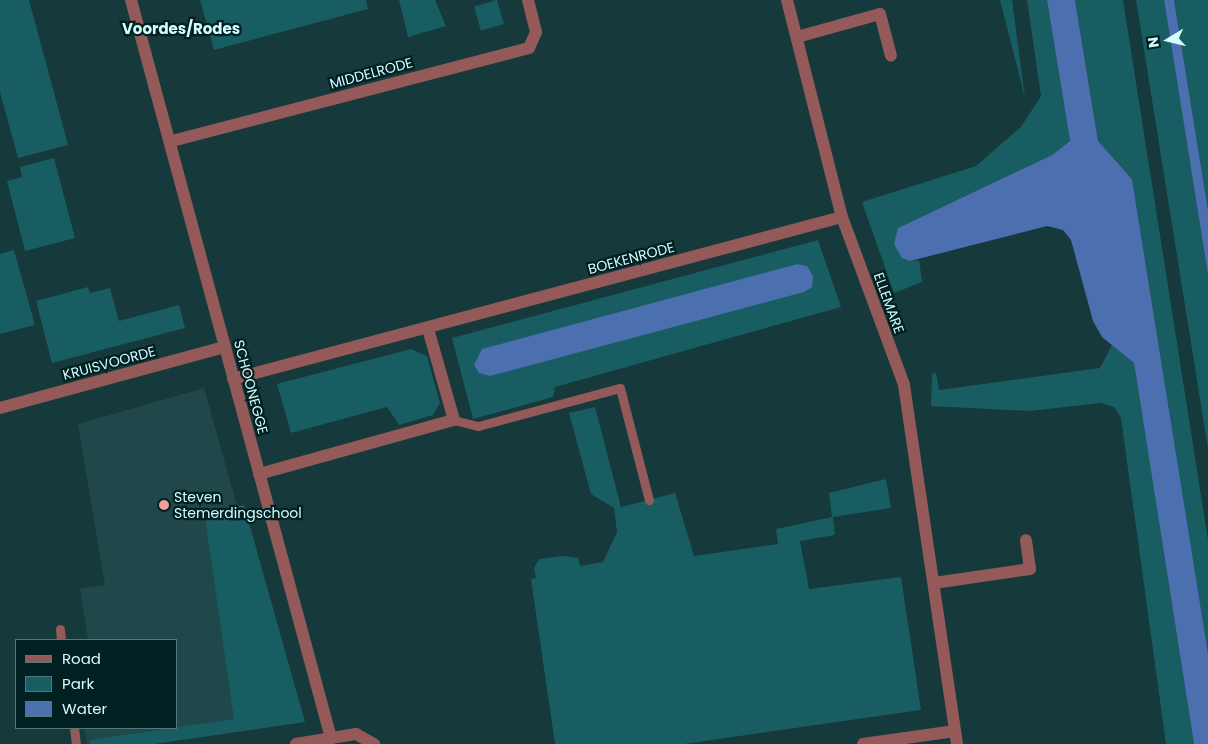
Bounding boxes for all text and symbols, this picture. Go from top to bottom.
north arrow [1143,15,1193,65]
district label: Voordes/Rodes [122,20,240,38]
text: N [1142,36,1164,49]
street label: MIDDELRODE [328,54,414,92]
street label: BOEKENRODE [586,238,676,278]
street label: ELLEMARE [870,270,908,336]
street label: SCHOONEGGE [230,338,272,436]
street label: KRUISVOORDE [61,343,157,383]
place label: Steven Stemerdingschool [174,489,302,522]
marker: Steven Stemerdingschool [158,499,170,511]
legend [15,639,178,729]
text: Road [62,648,101,669]
text: Park [62,673,94,694]
text: Water [62,698,107,719]

